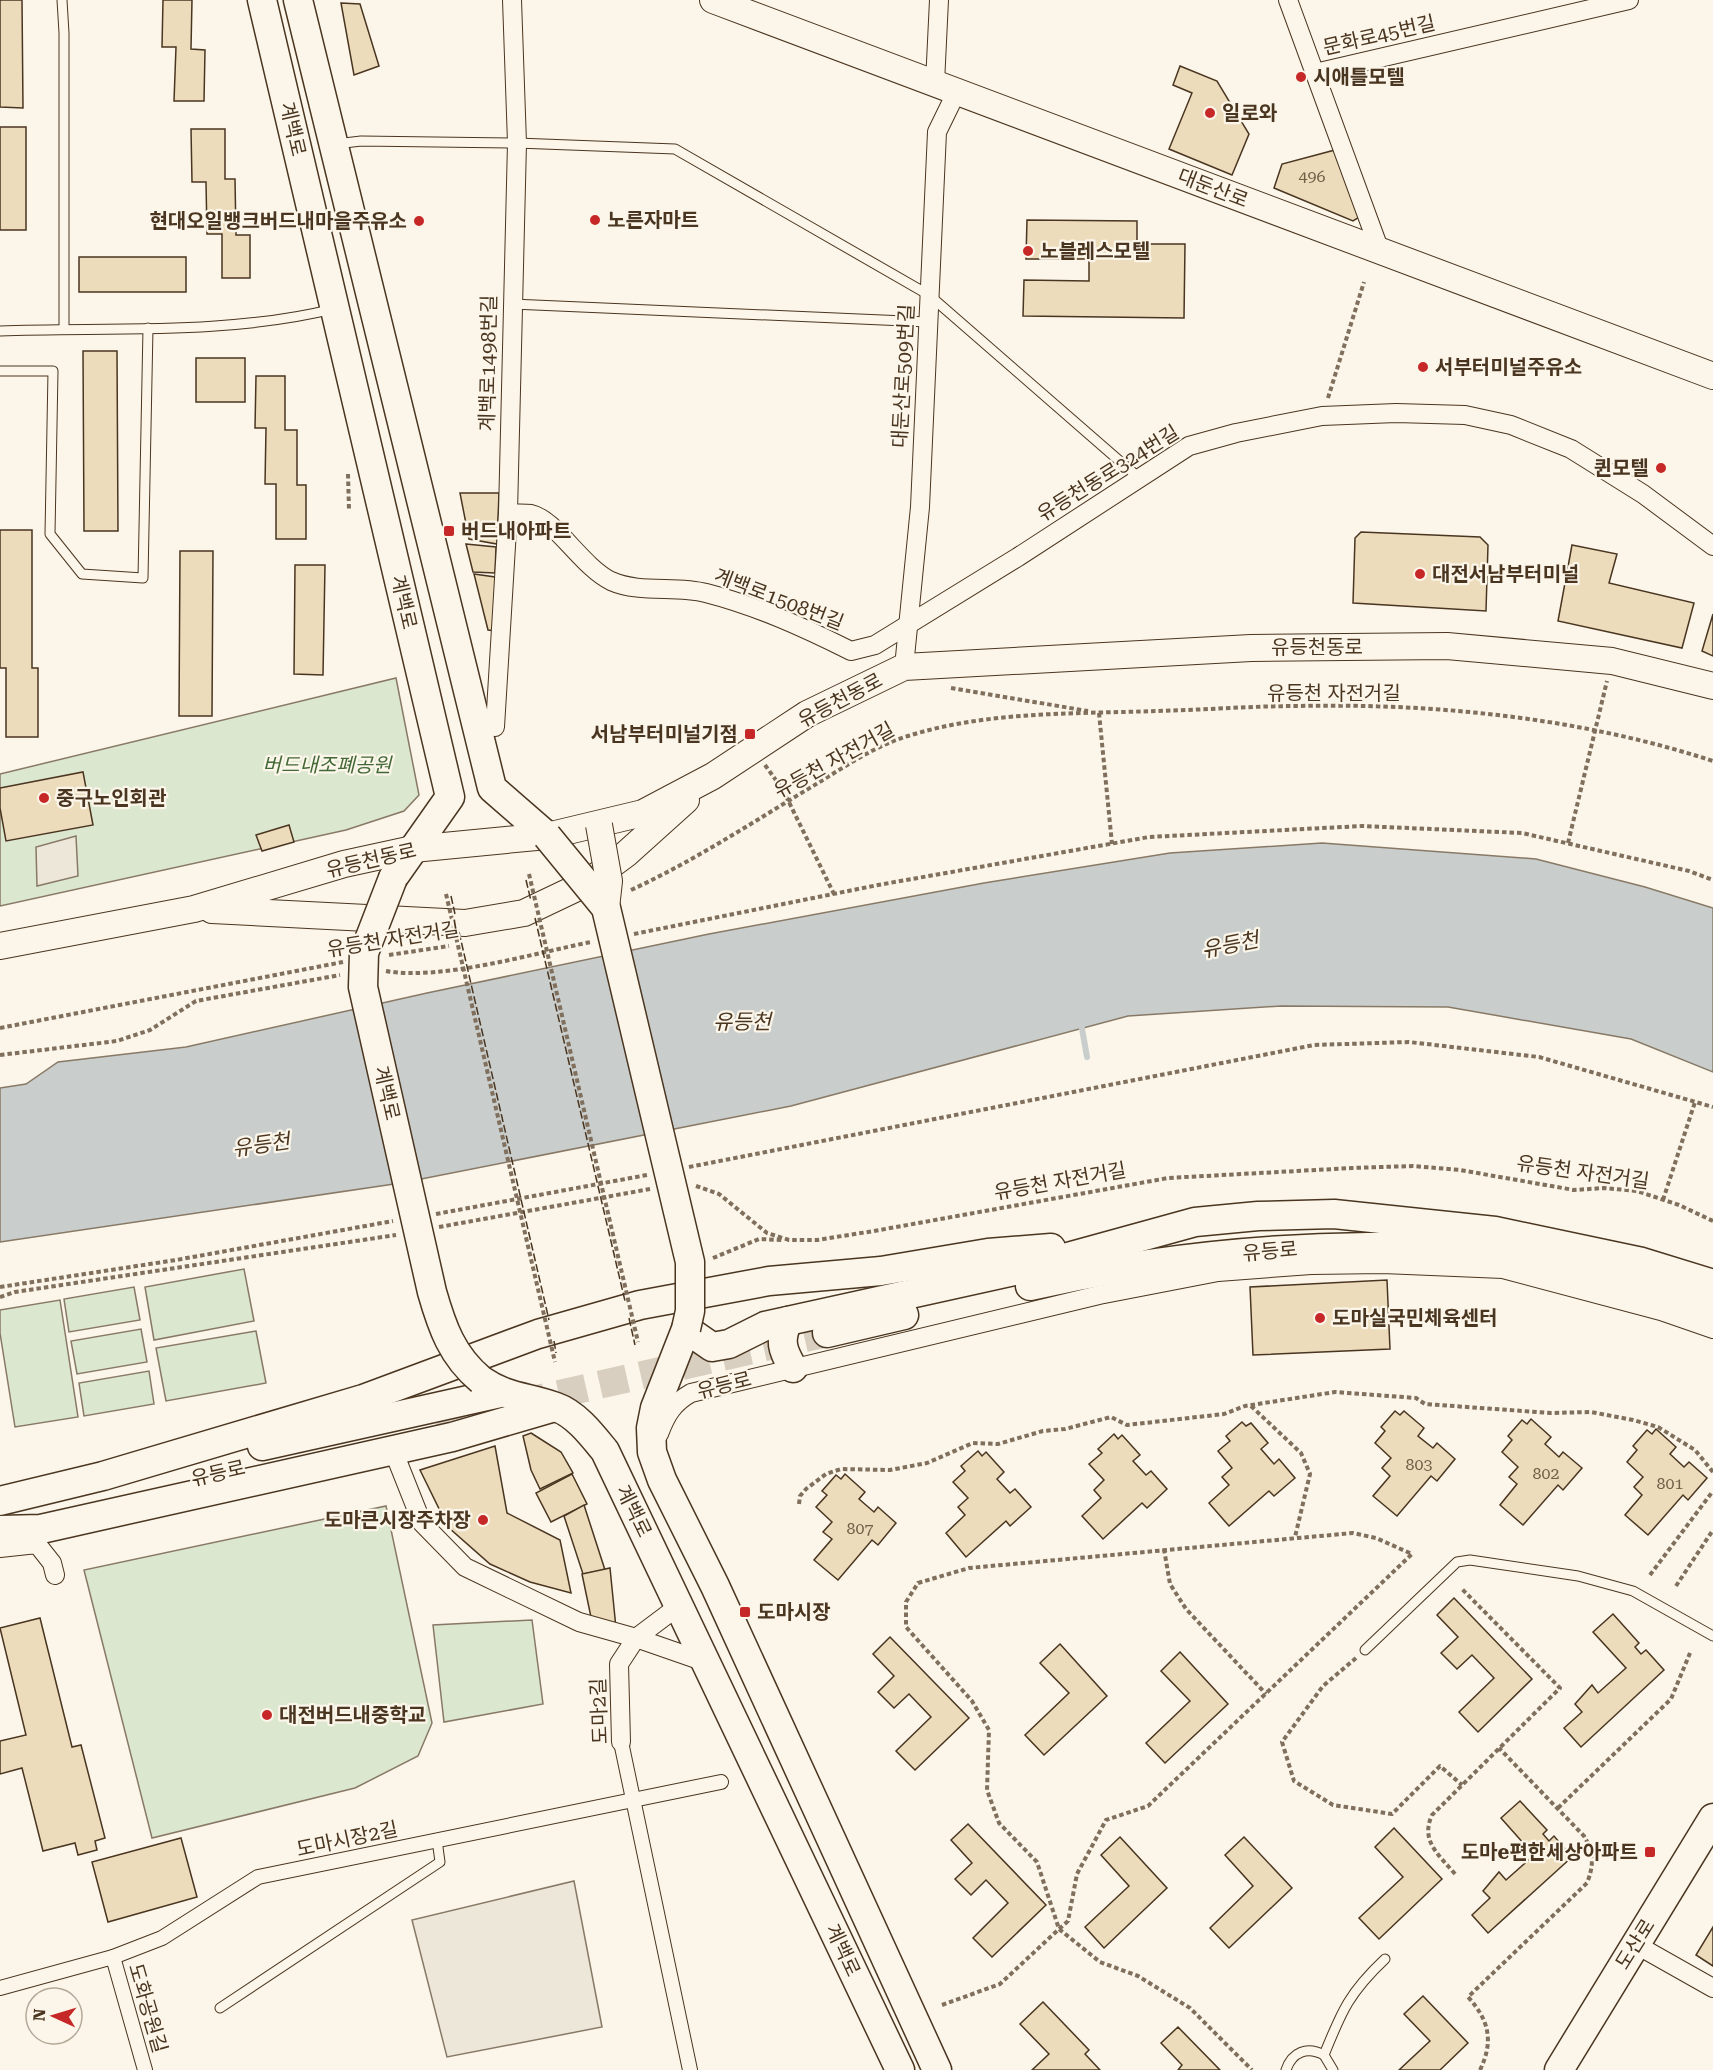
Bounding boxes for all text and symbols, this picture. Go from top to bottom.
street label: 문화로45번길 [1321,10,1437,60]
place label: 시애틀모텔 [1313,65,1405,89]
marker: 시애틀모텔 [1294,70,1308,84]
street label: 계백로 [275,99,311,159]
place label: 일로와 [1222,101,1278,125]
marker: 일로와 [1203,106,1217,120]
street label: 대둔산로 [1174,164,1252,212]
house number: 496 [1299,167,1325,186]
place label: 노른자마트 [607,208,699,232]
place label: 현대오일뱅크버드내마을주유소 [149,209,407,233]
marker: 노른자마트 [588,213,602,227]
marker: 현대오일뱅크버드내마을주유소 [412,214,426,228]
place label: 노블레스모텔 [1040,239,1150,263]
marker: 노블레스모텔 [1021,244,1035,258]
street label: 계백로1498번길 [475,294,501,432]
street label: 대둔산로509번길 [887,303,919,449]
place label: 서부터미널주유소 [1435,355,1582,379]
marker: 서부터미널주유소 [1416,360,1430,374]
street label: 유등천동로324번길 [1033,420,1183,526]
place label: 퀸모텔 [1594,456,1649,480]
marker: 퀸모텔 [1654,461,1668,475]
place label: 버드내아파트 [461,519,571,543]
marker: 버드내아파트 [442,524,456,538]
place label: 대전서남부터미널 [1432,562,1579,586]
street label: 계백로1508번길 [711,563,847,635]
marker: 대전서남부터미널 [1413,567,1427,581]
street label: 계백로 [386,572,422,632]
street label: 유등천동로 [1271,635,1363,659]
street label: 유등천동로 [794,668,886,732]
street label: 유등천 자전거길 [1267,681,1401,705]
street label: 유등천 자전거길 [770,717,898,803]
place label: 서남부터미널기점 [591,722,738,746]
marker: 서남부터미널기점 [743,727,757,741]
park label: 버드내조폐공원 [263,753,393,777]
place label: 중구노인회관 [56,786,167,810]
marker: 중구노인회관 [37,791,51,805]
street label: 유등천동로 [323,838,419,882]
street label: 유등천 자전거길 [325,917,461,961]
water label: 유등천 [1199,927,1263,962]
water label: 유등천 [713,1010,774,1034]
street label: 계백로 [369,1063,405,1123]
water label: 유등천 [231,1129,294,1161]
street label: 유등천 자전거길 [1515,1151,1651,1193]
street label: 유등천 자전거길 [992,1158,1128,1204]
street label: 유등로 [1241,1237,1299,1265]
place label: 도마실국민체육센터 [1332,1306,1498,1330]
marker: 도마실국민체육센터 [1313,1311,1327,1325]
street label: 유등로 [694,1367,754,1403]
street label: 유등로 [188,1455,248,1491]
house number: 803 [1406,1455,1432,1474]
house number: 802 [1533,1464,1559,1483]
house number: 801 [1657,1474,1683,1493]
street label: 계백로 [611,1481,657,1541]
place label: 도마큰시장주차장 [324,1508,471,1532]
marker: 도마큰시장주차장 [476,1513,490,1527]
house number: 807 [847,1519,873,1538]
place label: 도마시장 [757,1600,831,1624]
marker: 도마시장 [738,1605,752,1619]
street label: 도마2길 [586,1677,612,1745]
place label: 대전버드내중학교 [279,1703,426,1727]
marker: 대전버드내중학교 [260,1708,274,1722]
street label: 도마시장2길 [294,1817,400,1861]
place label: 도마e편한세상아파트 [1461,1840,1638,1864]
marker: 도마e편한세상아파트 [1643,1845,1657,1859]
street label: 도산로 [1610,1914,1660,1974]
street label: 계백로 [820,1920,866,1980]
street label: 도화공원길 [124,1960,172,2056]
north arrow [24,1986,84,2046]
text: N [30,2008,49,2022]

